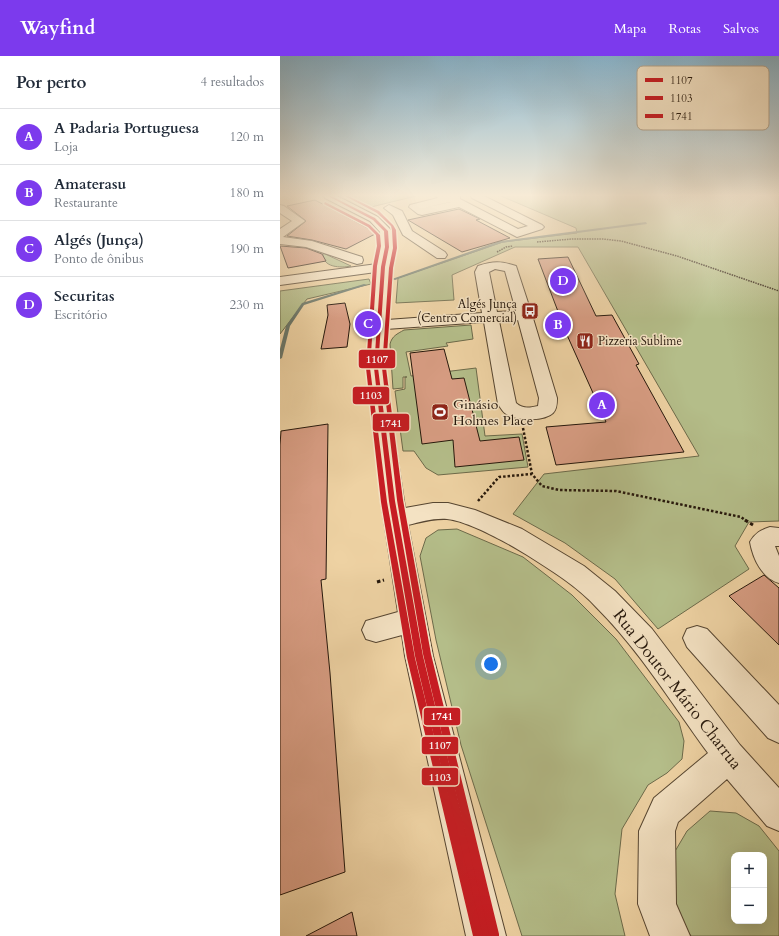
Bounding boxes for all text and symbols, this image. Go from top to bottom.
text: Wayfind [20,15,95,41]
text: Mapa [614,19,647,38]
text: Rotas [669,19,701,38]
text: Salvos [723,19,759,38]
legend [637,66,769,130]
text: Por perto [16,71,86,94]
text: 4 resultados [200,73,264,91]
text: 1107 [670,73,693,88]
text: 1103 [670,91,693,106]
text: 1741 [670,109,693,124]
text: A Padaria Portuguesa [54,118,199,138]
text: A [24,128,34,146]
text: 120 m [230,128,264,146]
text: Loja [54,138,78,156]
text: Amaterasu [54,174,126,194]
text: B [24,184,34,202]
text: 180 m [230,184,264,202]
text: Restaurante [54,194,118,212]
text: Algés (Junça) [54,230,144,250]
text: C [24,240,34,258]
text: 190 m [230,240,264,258]
text: Ponto de ônibus [54,250,144,268]
pin: D [550,266,576,296]
text: Securitas [54,286,115,306]
text: D [23,296,35,314]
text: 230 m [230,296,264,314]
place label: Algés Junça (Centro Comercial) [417,296,518,326]
bus stop icon: Algés Junça (Centro Comercial) [520,301,540,321]
text: Escritório [54,306,107,324]
pin: C [355,309,381,339]
pin: B [545,310,571,340]
restaurant icon: Pizzeria Sublime [575,331,595,351]
place label: Pizzeria Sublime [598,333,682,349]
line badge: 1107 [358,349,396,369]
text: 1107 [366,352,389,367]
line badge: 1103 [352,386,390,405]
text: 1103 [360,388,383,403]
pin: A [589,390,615,420]
place label: Ginásio Holmes Place [453,395,533,430]
sports icon: Ginásio Holmes Place [430,402,450,422]
line badge: 1741 [372,413,410,432]
text: 1741 [380,416,402,431]
street label: Rua Doutor Mário Charrua [608,604,748,775]
your location [481,654,501,674]
line badge: 1741 [423,707,461,726]
text: 1741 [431,709,453,724]
line badge: 1107 [421,736,459,755]
text: 1107 [429,738,452,753]
line badge: 1103 [421,767,459,786]
text: 1103 [429,770,452,785]
map controls [731,852,767,924]
button: + [731,852,767,888]
button: − [731,888,767,924]

